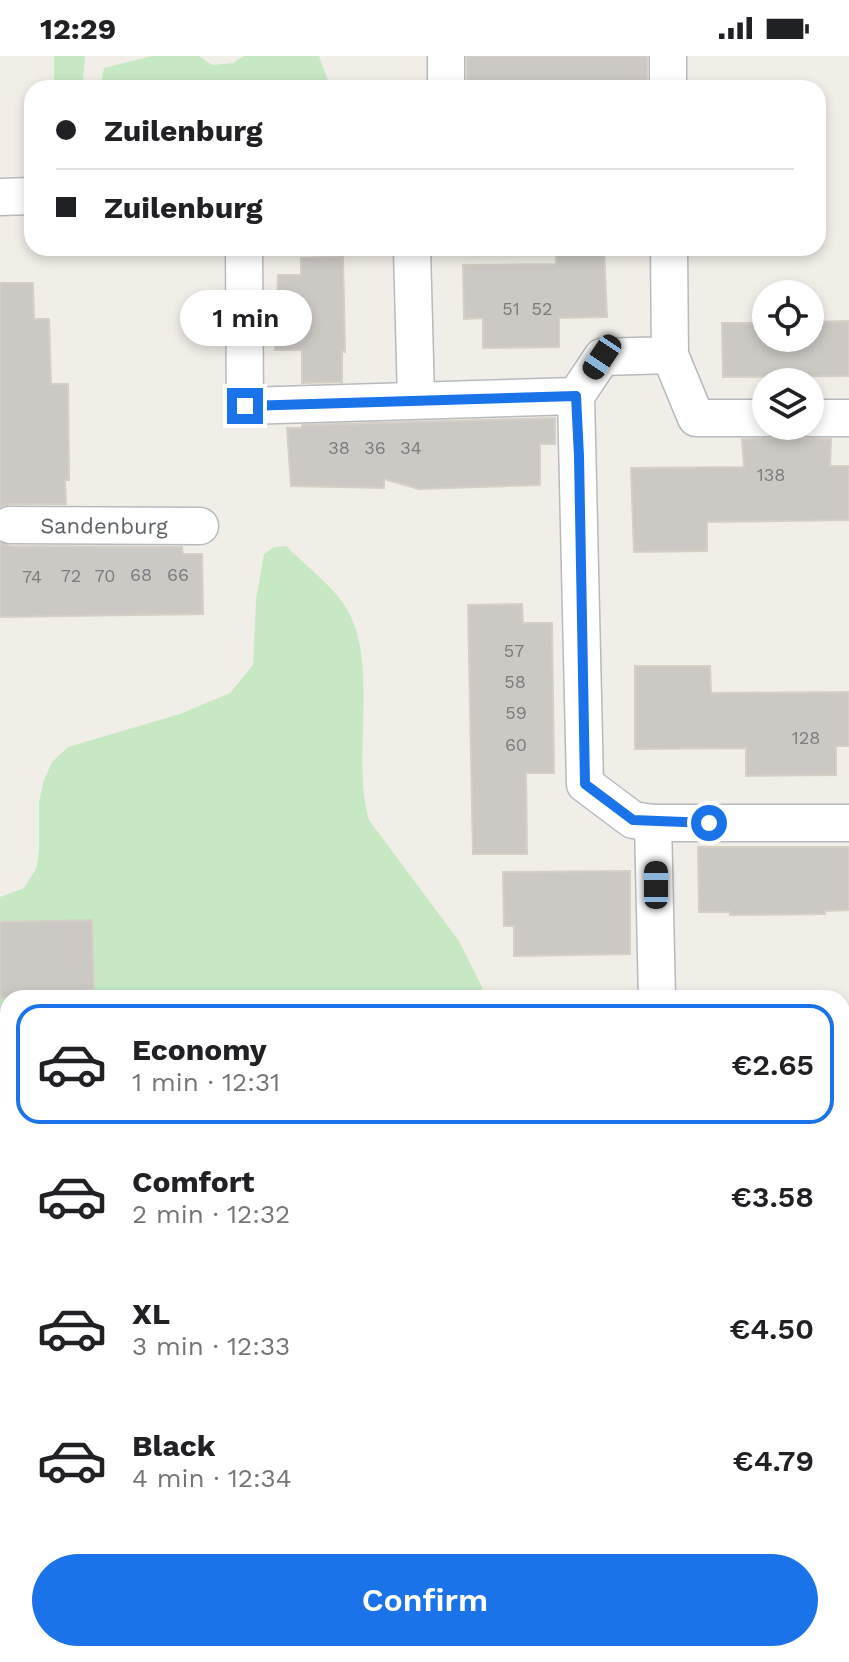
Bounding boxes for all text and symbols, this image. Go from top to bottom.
text: 12:29 [40,11,116,46]
text: Zuilenburg [104,113,263,148]
text: Zuilenburg [104,190,263,225]
map controls [752,280,824,440]
button: locate [752,280,824,352]
callout: 1 min [179,290,311,346]
house number: 51 [502,298,520,319]
house number: 52 [532,298,552,319]
text: 1 min [213,303,279,333]
car [579,330,625,384]
button: layers [752,368,824,440]
route end [227,388,263,424]
house number: 38 [328,437,350,458]
house number: 36 [364,437,386,458]
house number: 34 [400,437,422,458]
house number: 138 [757,464,785,485]
street label: Sandenburg [40,513,168,539]
house number: 68 [130,564,152,585]
house number: 66 [167,564,189,585]
house number: 72 [61,565,81,586]
house number: 70 [95,565,115,586]
house number: 74 [22,566,42,587]
house number: 57 [504,640,524,661]
house number: 58 [504,671,526,692]
house number: 59 [505,702,527,723]
house number: 128 [792,727,820,748]
house number: 60 [505,734,527,755]
route start [691,805,727,841]
car [644,861,668,909]
icon: car [36,1028,108,1100]
text: Economy [132,1032,267,1067]
text: €2.65 [731,1047,814,1082]
text: 1 min · 12:31 [132,1067,280,1097]
icon: car [36,1160,108,1232]
text: Comfort [132,1164,254,1199]
text: €3.58 [731,1179,814,1214]
text: 2 min · 12:32 [132,1199,290,1229]
icon: car [36,1292,108,1364]
text: XL [132,1296,170,1331]
text: €4.50 [729,1311,814,1346]
text: 3 min · 12:33 [132,1331,290,1361]
icon: car [36,1424,108,1496]
text: Black [132,1428,216,1463]
text: €4.79 [733,1443,814,1478]
text: 4 min · 12:34 [132,1463,292,1493]
button: Confirm [32,1554,818,1646]

